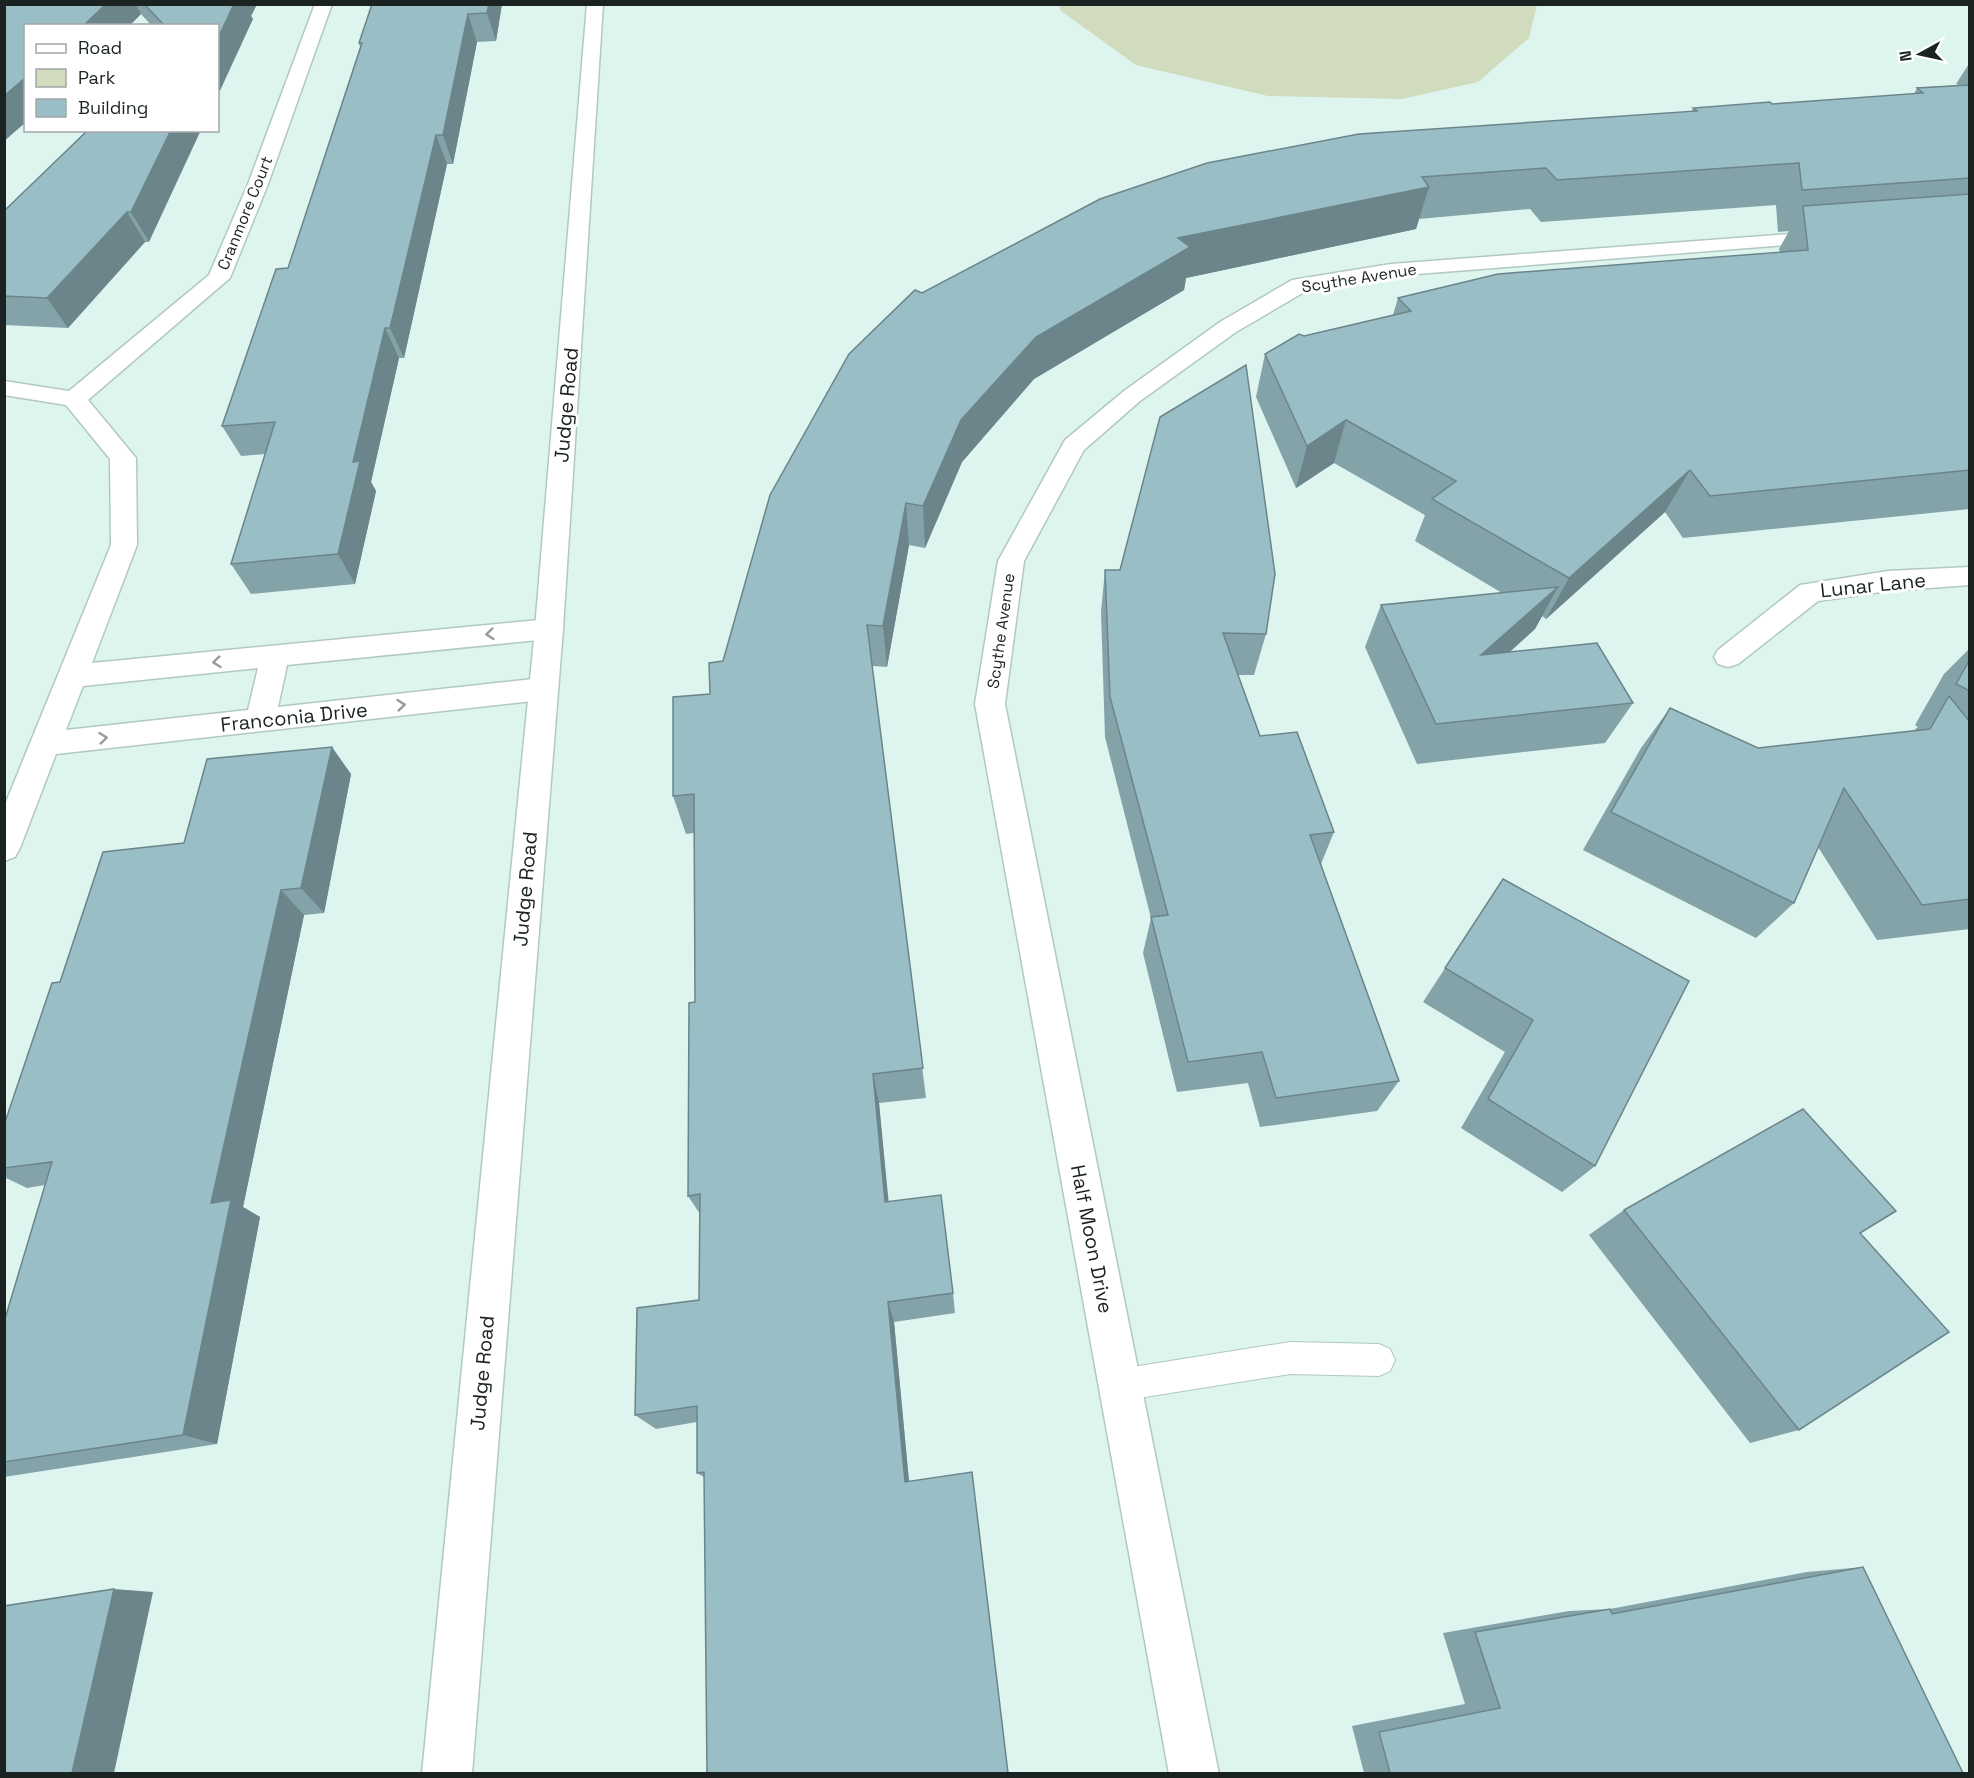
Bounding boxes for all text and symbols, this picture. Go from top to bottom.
legend [24,24,219,132]
north arrow [1890,24,1950,84]
text: Road [78,36,122,59]
text: N [1894,49,1917,63]
text: Park [78,66,116,89]
text: Building [78,96,148,119]
street label: Cranmore Court [213,153,277,273]
street label: Scythe Avenue [1300,259,1418,297]
street label: Judge Road [548,346,584,464]
street label: Lunar Lane [1819,567,1927,603]
street label: Scythe Avenue [983,572,1019,690]
one-way arrow [486,628,495,640]
one-way arrow [212,655,221,668]
street label: Franconia Drive [219,696,369,738]
one-way arrow [397,699,406,712]
one-way arrow [98,732,107,745]
street label: Judge Road [507,830,543,948]
street label: Half Moon Drive [1065,1162,1119,1316]
street label: Judge Road [464,1314,500,1432]

